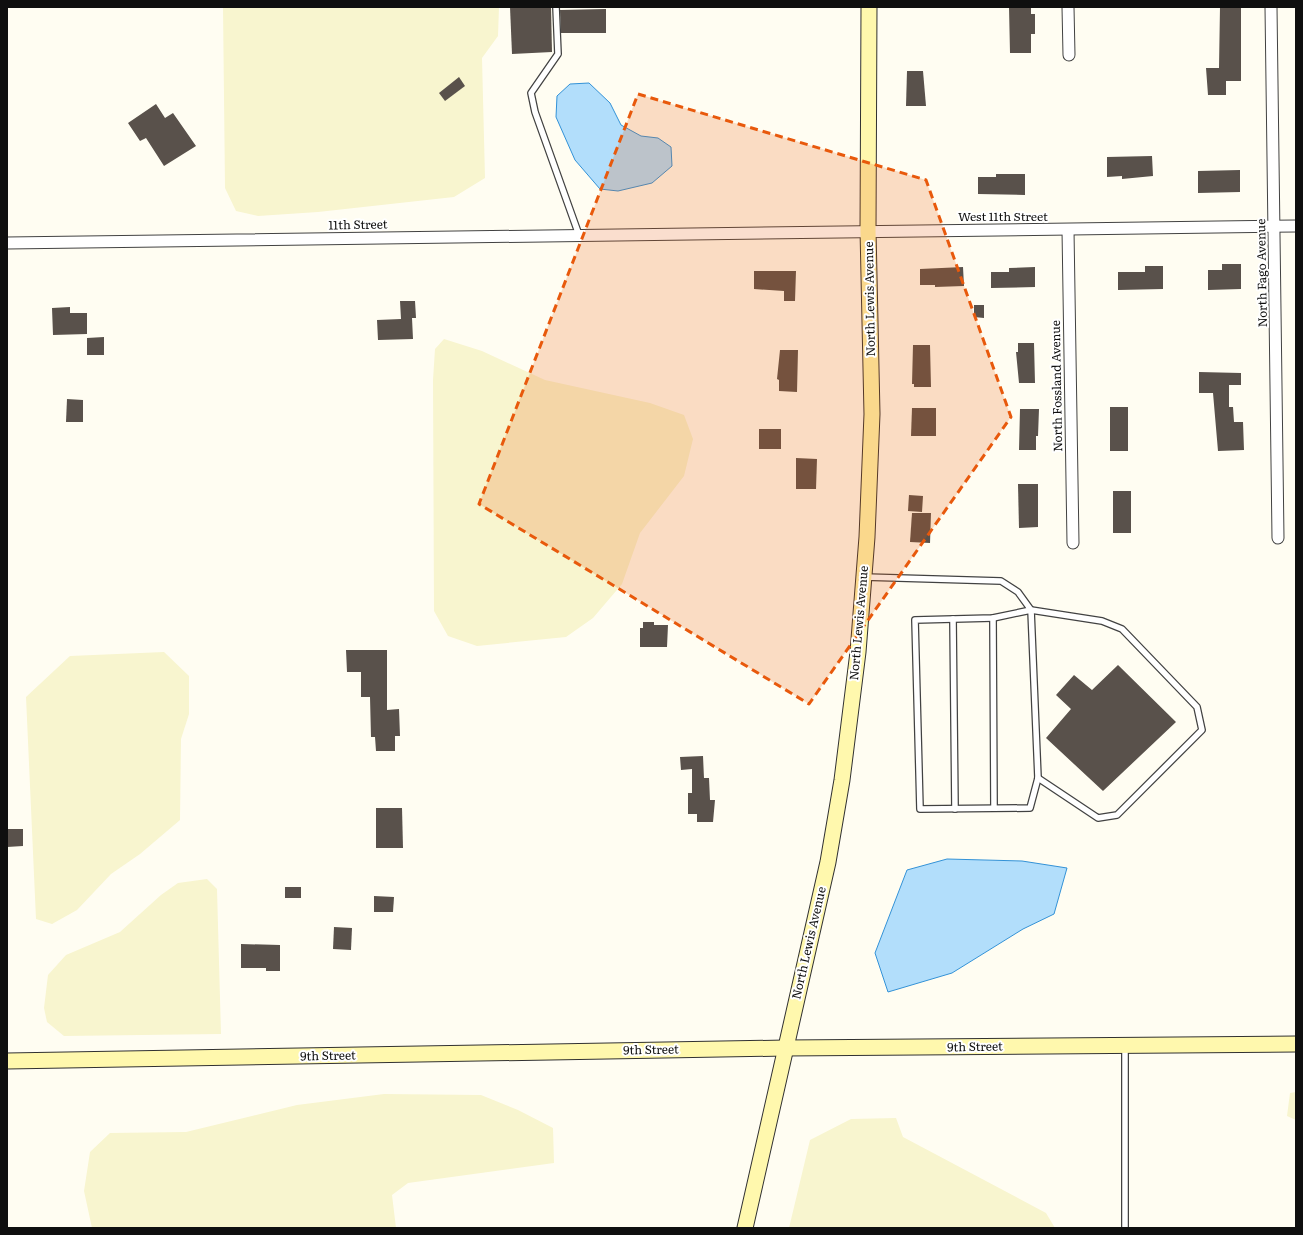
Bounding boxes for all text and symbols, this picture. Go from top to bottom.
street label: West 11th Street [958,207,1048,225]
street label: 11th Street [328,214,388,234]
street label: North Fago Avenue [1251,219,1271,327]
street label: North Lewis Avenue [859,241,879,357]
street label: North Fossland Avenue [1046,320,1066,452]
street label: North Lewis Avenue [844,565,872,681]
street label: North Lewis Avenue [786,885,830,1001]
street label: 9th Street [947,1037,1003,1055]
street label: 9th Street [623,1040,679,1058]
street label: 9th Street [300,1046,356,1064]

